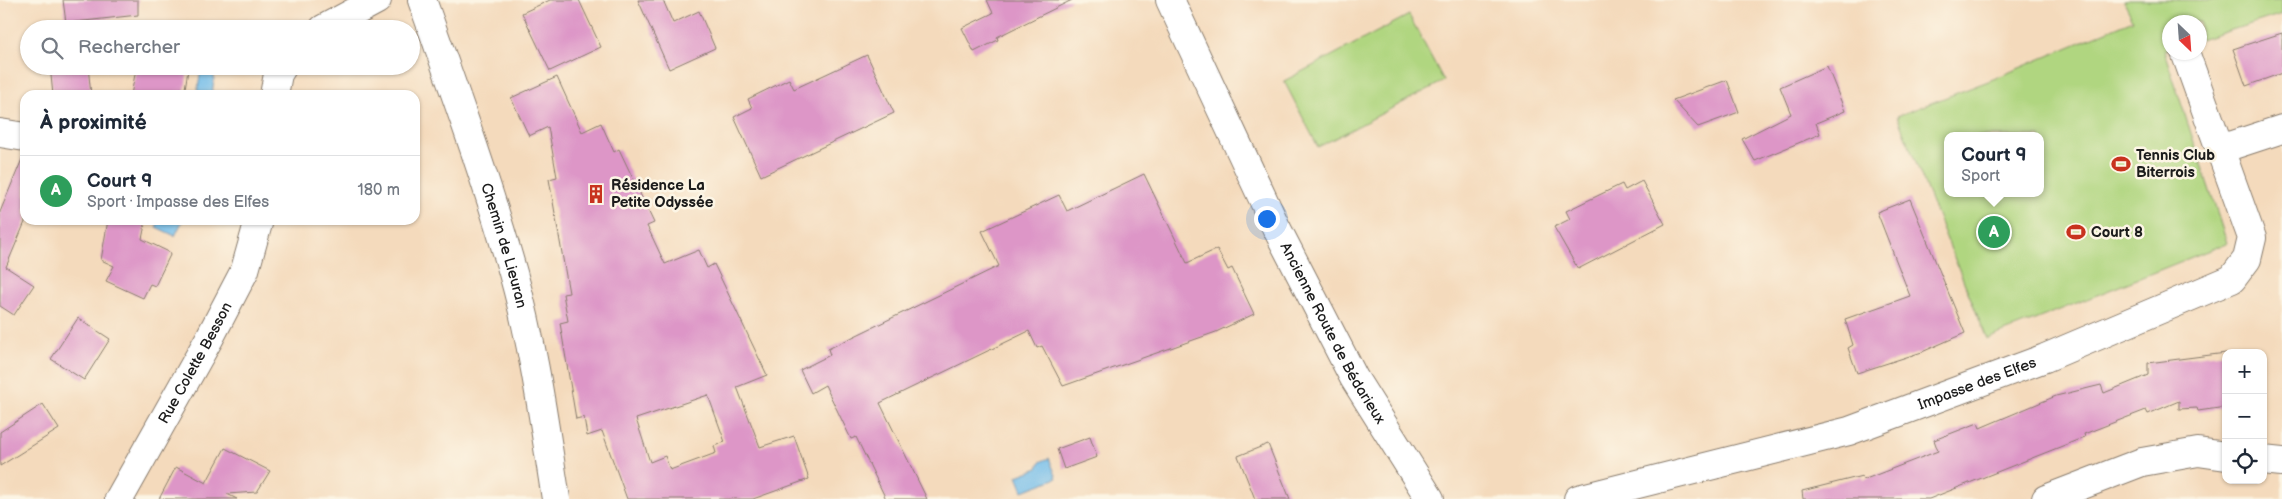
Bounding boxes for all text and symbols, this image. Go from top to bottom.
north arrow [2162,15,2207,60]
search box [20,20,420,75]
icon: search [38,34,66,62]
text: Rechercher [78,36,180,59]
text: À proximité [40,110,147,135]
popup [1944,132,2044,197]
text: Court 9 [1961,144,2027,167]
place label: Tennis Club Biterrois [2136,146,2215,182]
sports icon: Tennis Club Biterrois [2110,153,2132,175]
text: Sport [1961,167,2000,186]
text: Court 9 [87,170,152,193]
place label: Résidence La Petite Odyssée [611,176,714,212]
text: A [51,181,61,200]
text: 180 m [358,181,400,200]
street label: Chemin de Lieuran [476,181,531,310]
building icon: Résidence La Petite Odyssée [585,183,607,205]
text: Sport · Impasse des Elfes [87,193,269,212]
your location [1254,206,1280,232]
pin: A [1978,213,2010,251]
sports icon: Court 8 [2065,221,2087,243]
place label: Court 8 [2091,223,2143,242]
street label: Ancienne Route de Bédarieux [1276,239,1389,428]
street label: Rue Colette Besson [154,299,237,427]
map controls [2222,349,2267,484]
button: + [2222,349,2267,394]
street label: Impasse des Elfes [1915,353,2040,414]
button: − [2222,394,2267,439]
button: locate [2222,439,2267,484]

